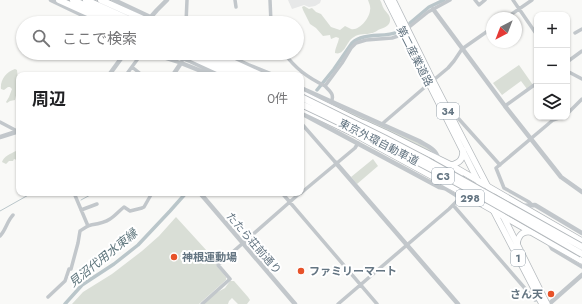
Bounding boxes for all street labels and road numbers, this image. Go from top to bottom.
street label: 第二産業道路 [393,23,437,89]
road number: 34 [437,103,459,119]
street label: 東京外環自動車道 [336,115,422,169]
road number: C3 [432,168,454,184]
road number: 298 [456,190,484,206]
street label: たたら荘前通り [223,209,285,277]
road number: 1 [511,250,525,266]

